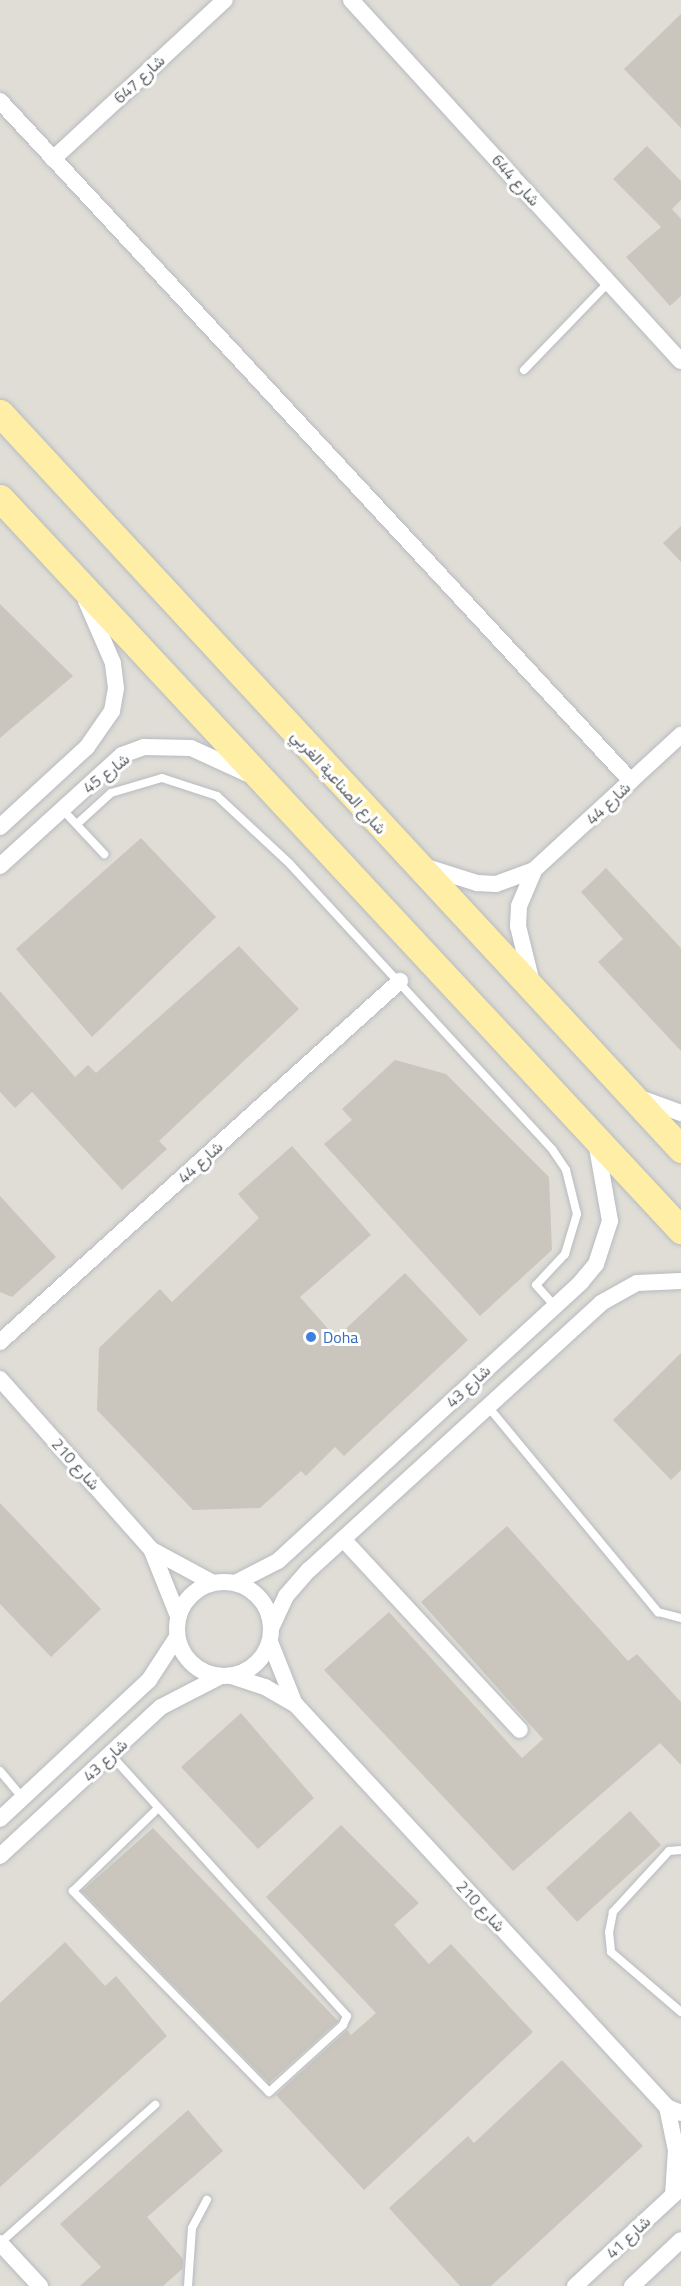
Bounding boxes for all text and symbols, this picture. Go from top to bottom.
street label: شارع 647 [110,51,168,107]
street label: شارع 644 [488,150,544,210]
street label: شارع الصناعية الغربي [287,726,391,838]
street label: شارع 45 [79,749,133,797]
street label: شارع 44 [582,778,634,828]
street label: شارع 44 [174,1137,226,1187]
place label: Doha [323,1327,358,1347]
marker: Doha [304,1330,318,1344]
street label: شارع 43 [442,1361,494,1411]
street label: شارع 210 [48,1434,104,1494]
street label: شارع 43 [79,1735,131,1785]
street label: شارع 210 [453,1877,509,1935]
street label: شارع 41 [602,2212,654,2262]

